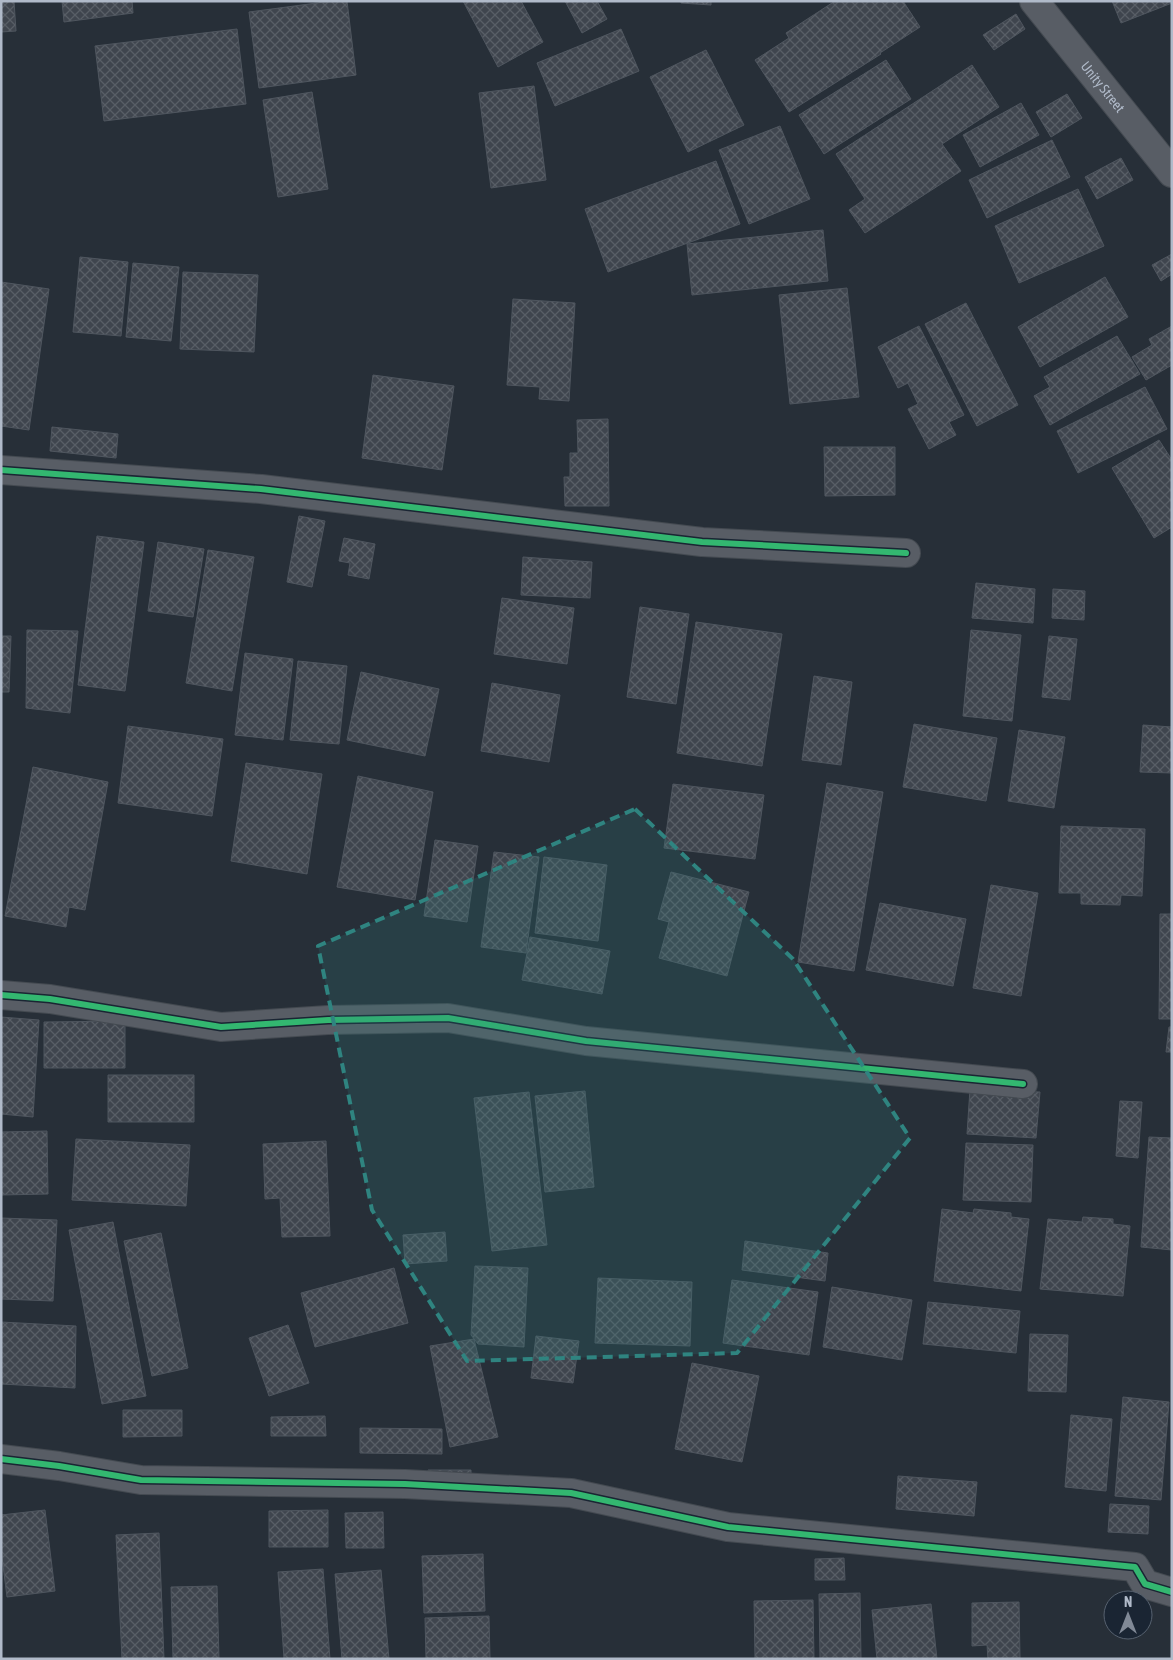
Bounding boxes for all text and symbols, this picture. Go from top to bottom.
street label: Unity Street [1078,58,1128,116]
north arrow [1103,1590,1153,1640]
text: N [1124,1594,1132,1610]

